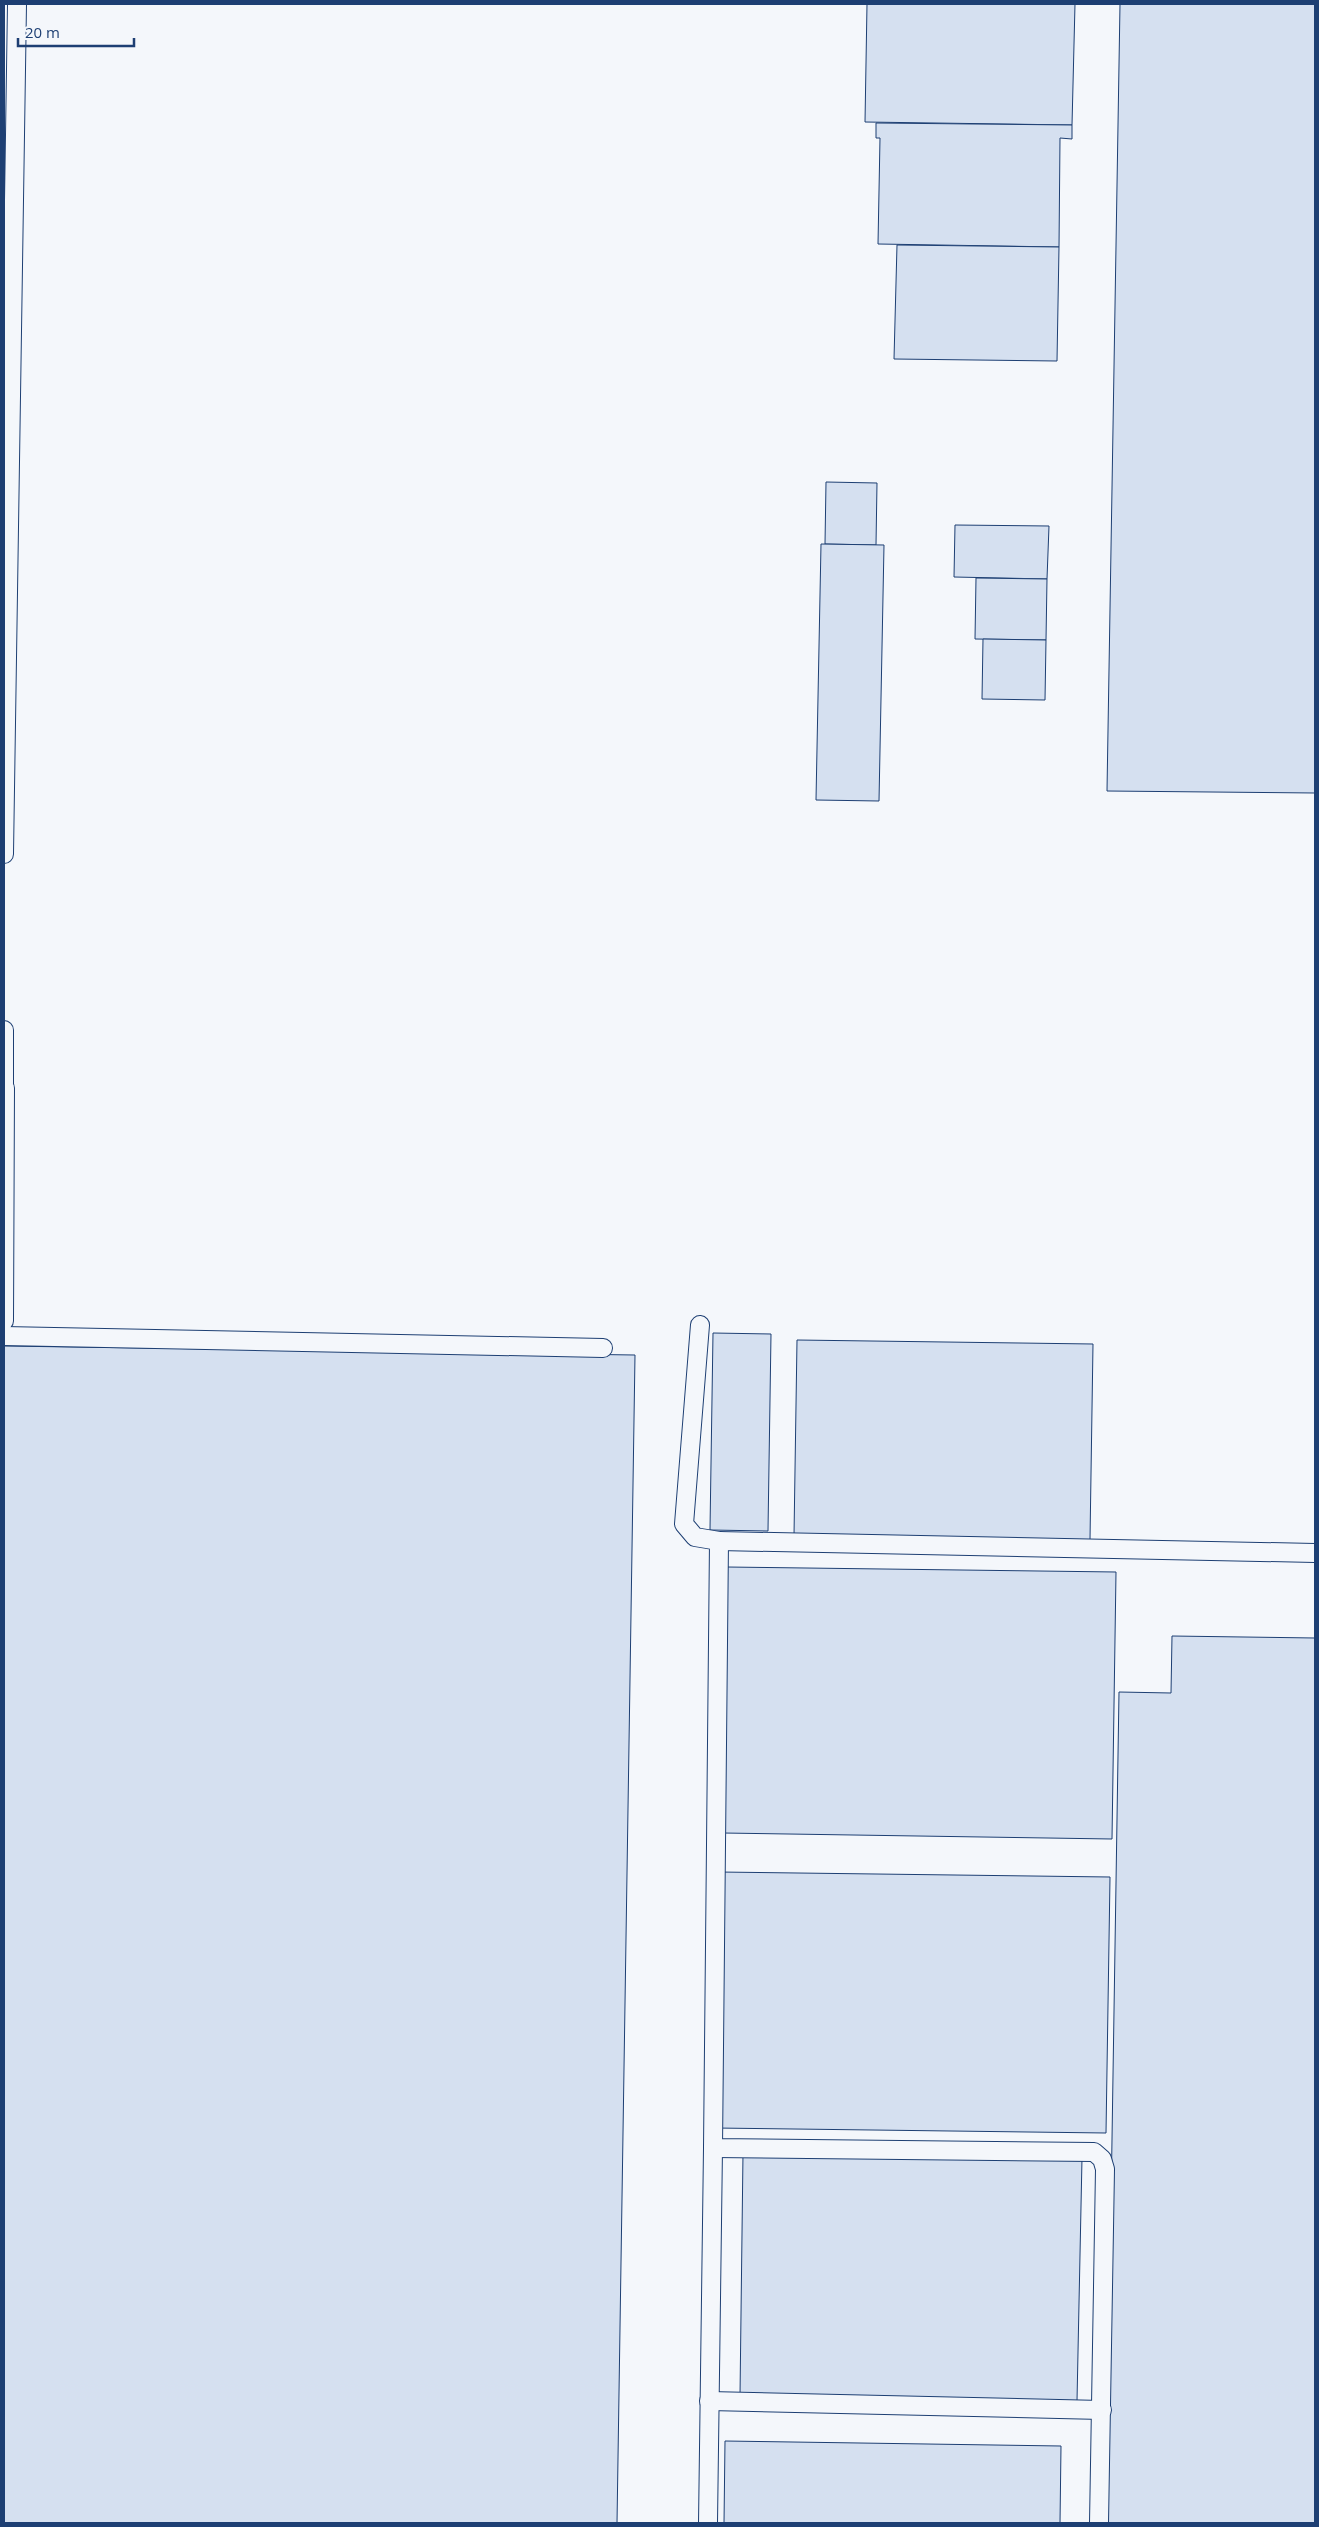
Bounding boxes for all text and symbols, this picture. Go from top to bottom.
scale bar [18,15,134,47]
text: 20 m [25,22,60,42]

